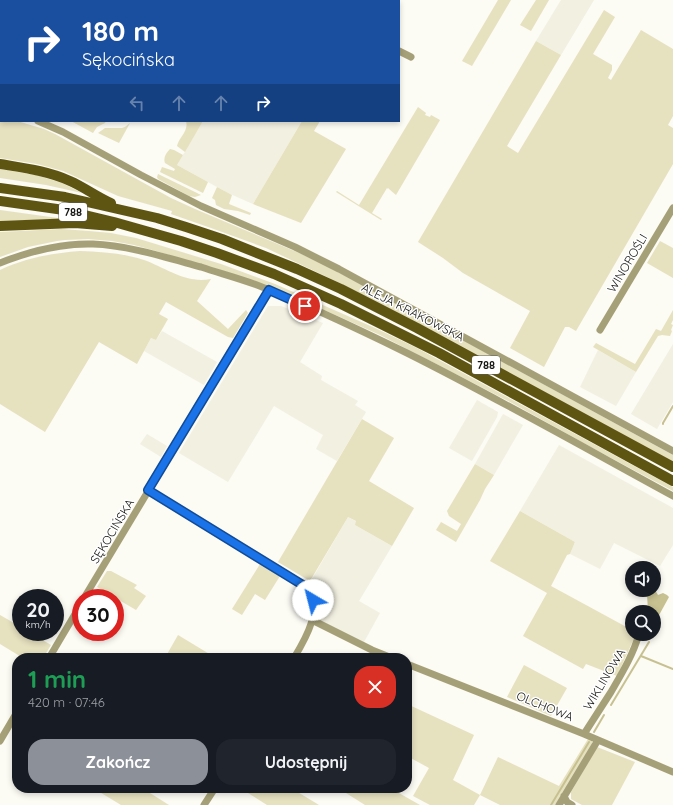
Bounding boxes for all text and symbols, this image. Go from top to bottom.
text: 180 m [82,13,159,48]
icon: right [16,16,68,68]
text: Sękocińska [82,48,175,71]
icon: left [126,92,148,114]
icon: ahead [168,92,190,114]
icon: ahead [210,92,232,114]
icon: right [252,92,274,114]
road number: 788 [59,203,87,221]
street label: WINOROŚLI [604,231,650,295]
street label: ALEJA KRAKOWSKA [359,280,467,345]
pin [288,289,322,323]
icon: arrive [294,295,316,317]
road number: 788 [472,356,500,374]
street label: SĘKOCIŃSKA [87,496,137,566]
map controls [625,561,661,641]
button: sound [625,561,661,597]
position arrow [292,579,334,621]
speed limit sign: 30 [72,589,124,641]
text: 20 [26,597,50,622]
button: search [625,605,661,641]
text: km/h [25,618,51,631]
street label: WIKLINOWA [580,645,628,712]
text: 1 min [28,664,86,694]
button: close [354,666,396,708]
street label: OLCHOWA [514,688,576,724]
text: 420 m · 07:46 [28,694,105,710]
button: Zakończ [28,739,208,785]
button: Udostępnij [216,739,396,785]

